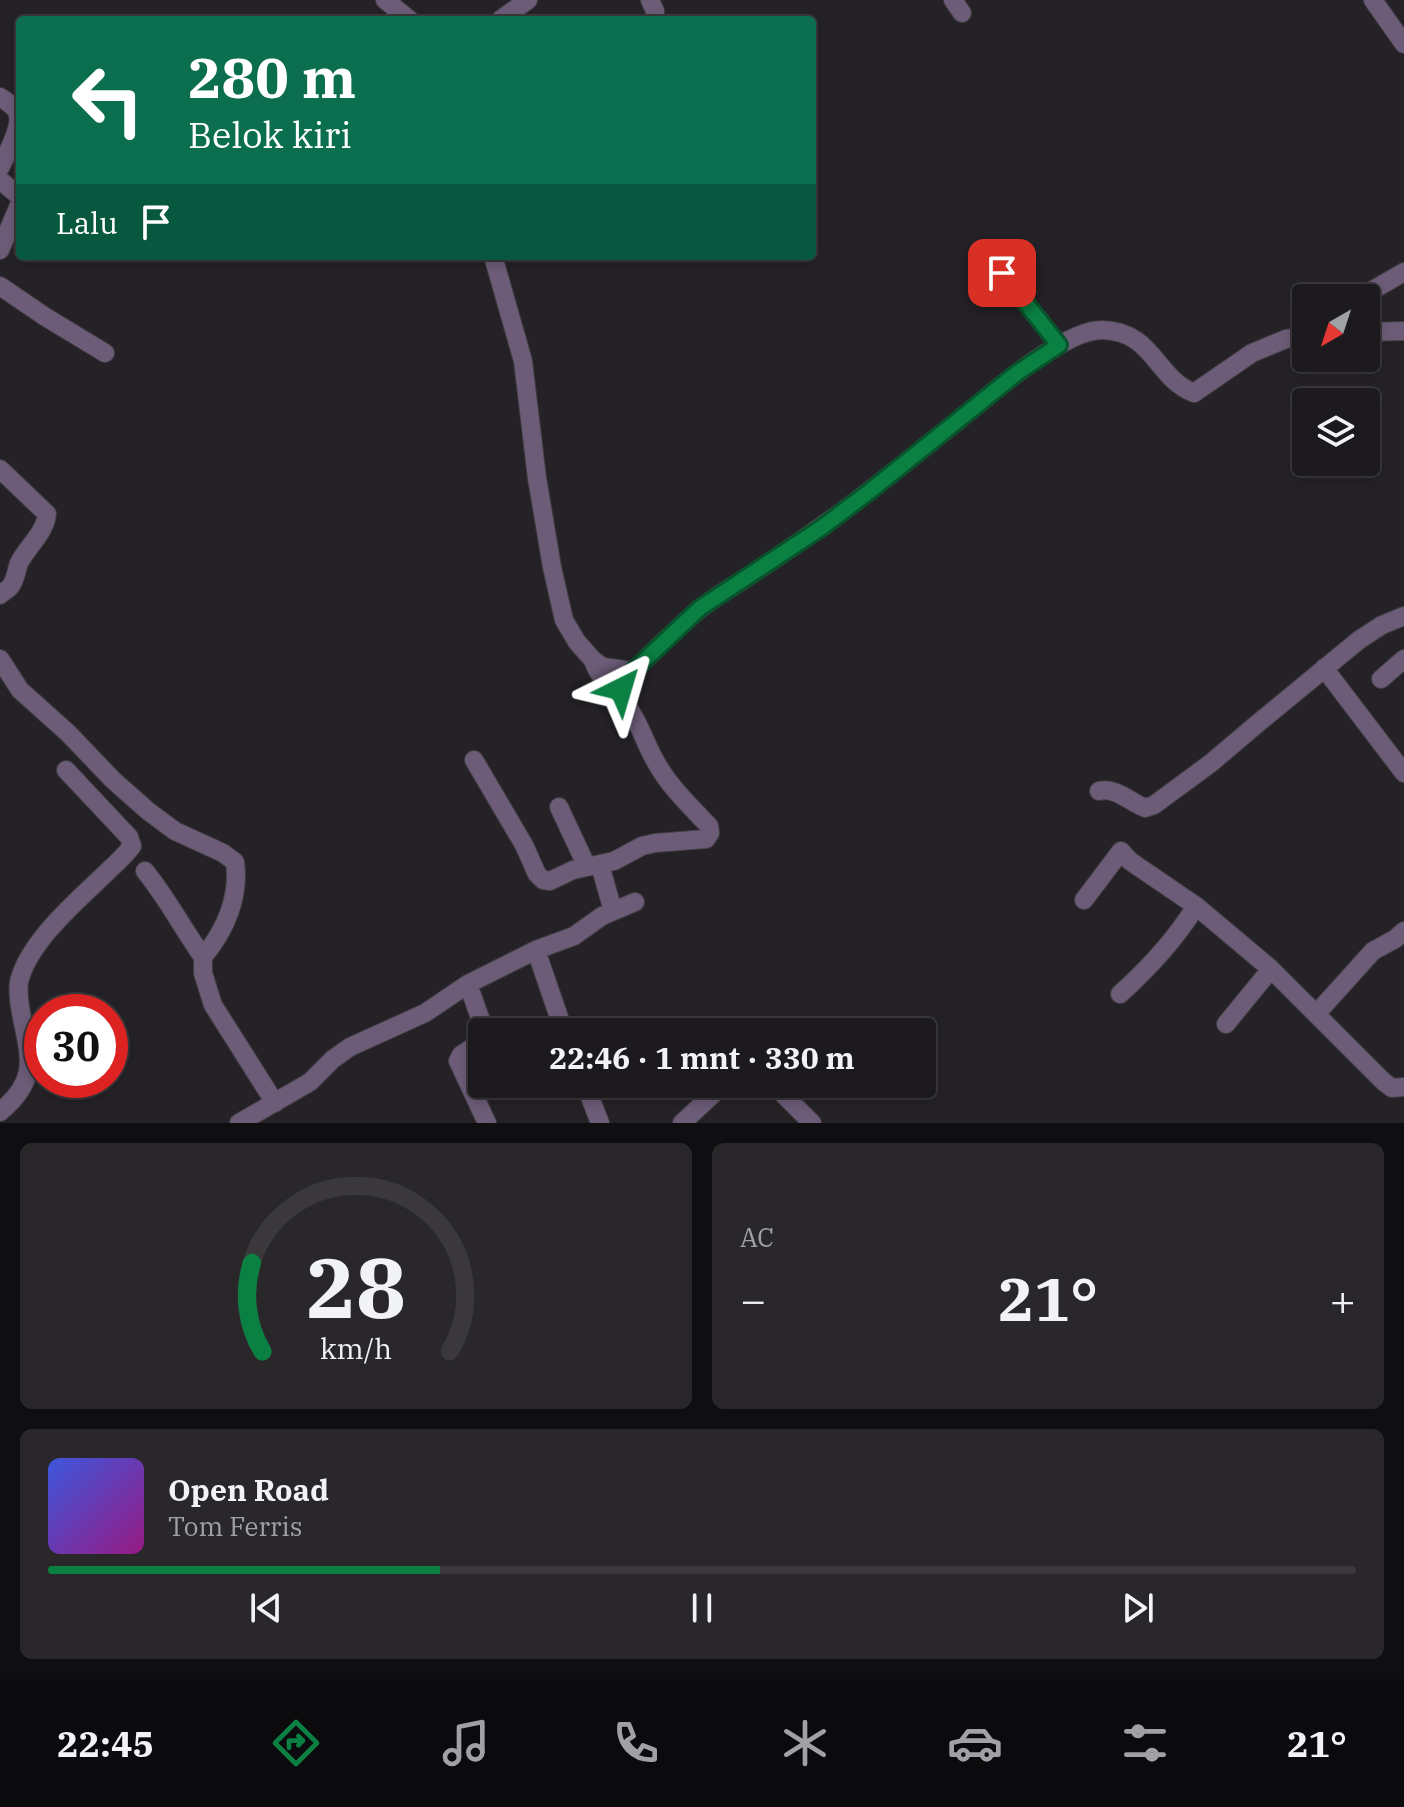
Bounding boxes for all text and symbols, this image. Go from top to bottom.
text: 280 m [188,41,356,113]
icon: left [56,48,160,152]
text: Belok kiri [188,111,352,158]
icon: arrive [134,200,178,244]
text: Lalu [56,203,118,242]
pin [968,239,1036,307]
icon: arrive [980,251,1024,295]
north arrow [1292,284,1380,372]
map controls [1292,284,1380,476]
button: layers [1292,388,1380,476]
position arrow [579,647,663,731]
speed limit sign: 30 [24,994,128,1098]
text: 22:46 · 1 mnt · 330 m [549,1038,855,1077]
text: AC [740,1220,774,1254]
text: 28 [306,1233,406,1341]
text: 21° [998,1259,1098,1338]
text: − [740,1271,766,1328]
text: + [1330,1271,1356,1328]
text: km/h [320,1330,392,1367]
text: Open Road [168,1470,329,1509]
text: Tom Ferris [168,1509,302,1543]
icon: previous [244,1586,288,1630]
icon: pause [680,1586,724,1630]
icon: next [1116,1586,1160,1630]
icon: directions [268,1715,324,1771]
icon: music [438,1715,494,1771]
icon: phone [608,1715,664,1771]
icon: climate [777,1715,833,1771]
icon: car [947,1715,1003,1771]
icon: filters [1117,1715,1173,1771]
text: 22:45 [57,1720,154,1767]
text: 21° [1287,1720,1347,1767]

